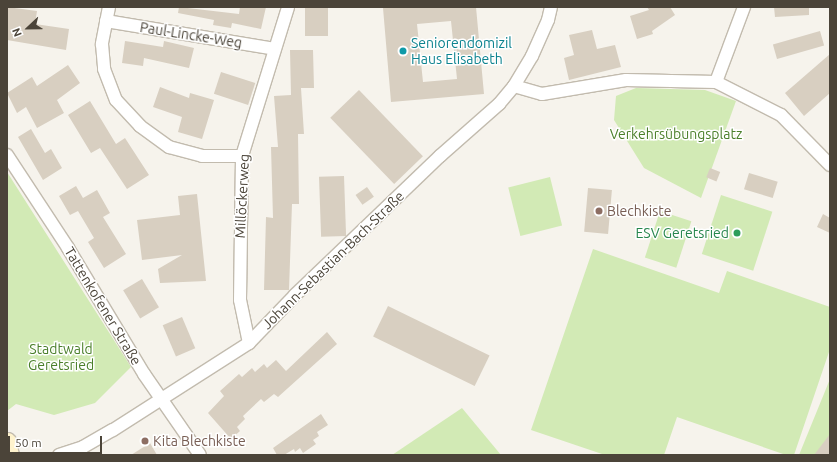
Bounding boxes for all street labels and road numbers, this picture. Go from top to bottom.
street label: Paul-Lincke-Weg [139,19,243,51]
street label: Millöckerweg [231,153,253,239]
street label: Johann-Sebastian-Bach-Straße [258,188,408,332]
street label: Tattenkofener Straße [61,244,145,368]

